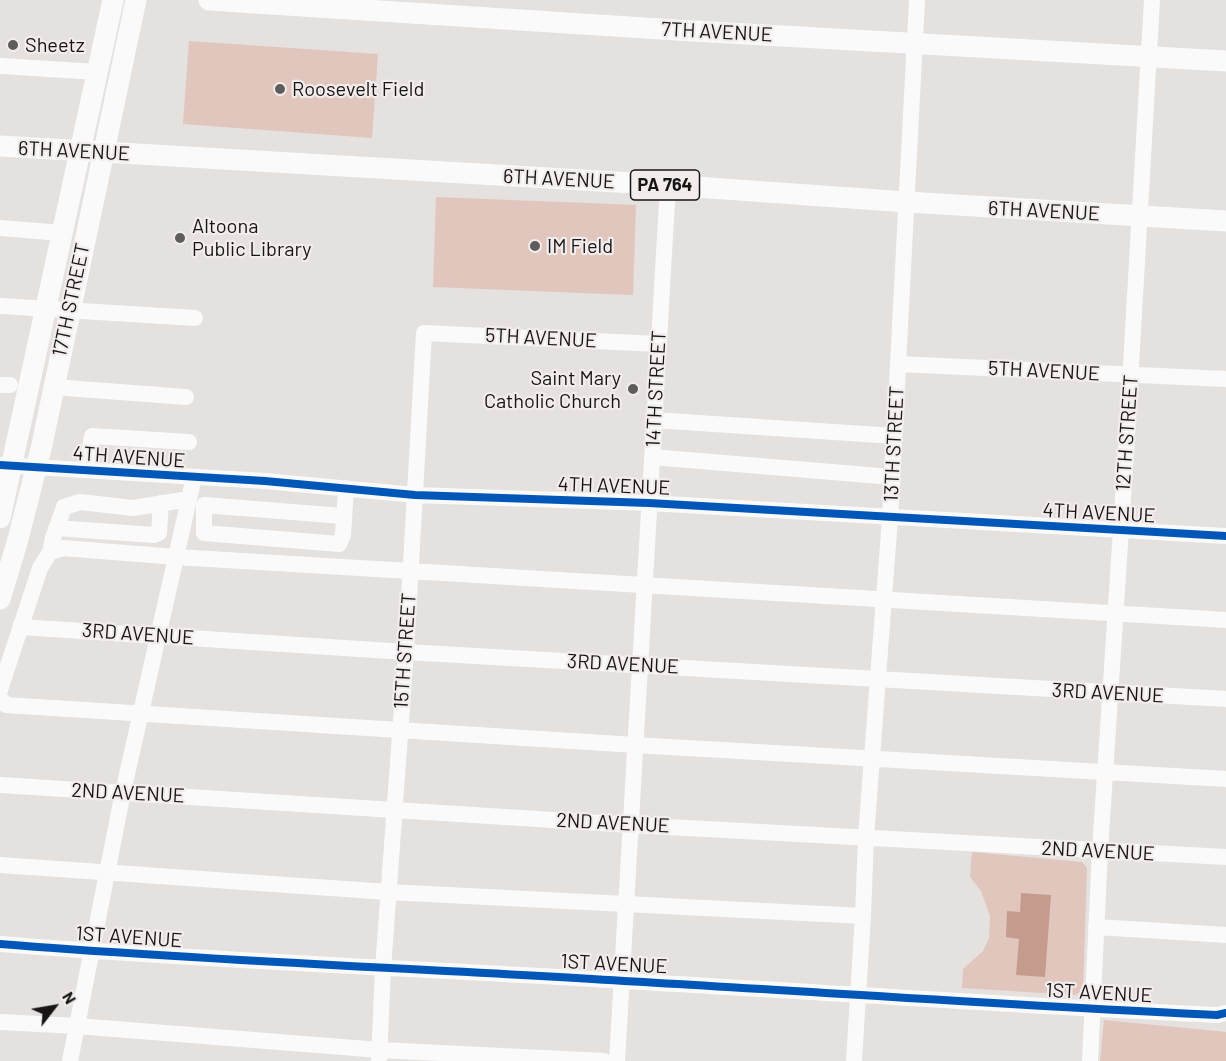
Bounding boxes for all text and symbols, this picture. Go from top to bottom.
street label: 7TH AVENUE [661,17,773,47]
place label: Sheetz [25,33,85,57]
marker: Sheetz [6,38,20,52]
place label: Roosevelt Field [292,77,424,101]
marker: Roosevelt Field [273,82,287,96]
street label: 6TH AVENUE [17,136,131,166]
street label: 6TH AVENUE [502,164,616,194]
road number: PA 764 [630,170,700,200]
street label: 6TH AVENUE [987,196,1101,226]
place label: Altoona Public Library [192,214,311,261]
marker: Altoona Public Library [173,231,187,245]
place label: IM Field [547,234,613,258]
marker: IM Field [528,239,542,253]
street label: 17TH STREET [47,241,95,359]
street label: 5TH AVENUE [484,323,598,353]
street label: 14TH STREET [641,330,671,448]
street label: 5TH AVENUE [987,356,1101,386]
place label: Saint Mary Catholic Church [484,366,621,413]
street label: 12TH STREET [1111,374,1143,492]
marker: Saint Mary Catholic Church [626,382,640,396]
street label: 13TH STREET [879,385,909,503]
street label: 4TH AVENUE [72,441,186,473]
street label: 4TH AVENUE [557,472,671,500]
street label: 4TH AVENUE [1042,498,1156,528]
street label: 15TH STREET [389,592,421,710]
street label: 3RD AVENUE [81,618,195,650]
street label: 3RD AVENUE [566,649,680,679]
street label: 3RD AVENUE [1051,678,1165,708]
street label: 2ND AVENUE [71,778,185,808]
street label: 2ND AVENUE [556,808,670,838]
street label: 2ND AVENUE [1041,836,1155,866]
street label: 1ST AVENUE [75,921,183,953]
street label: 1ST AVENUE [560,949,668,979]
north arrow [24,977,84,1037]
street label: 1ST AVENUE [1045,978,1153,1008]
text: N [59,988,81,1007]

